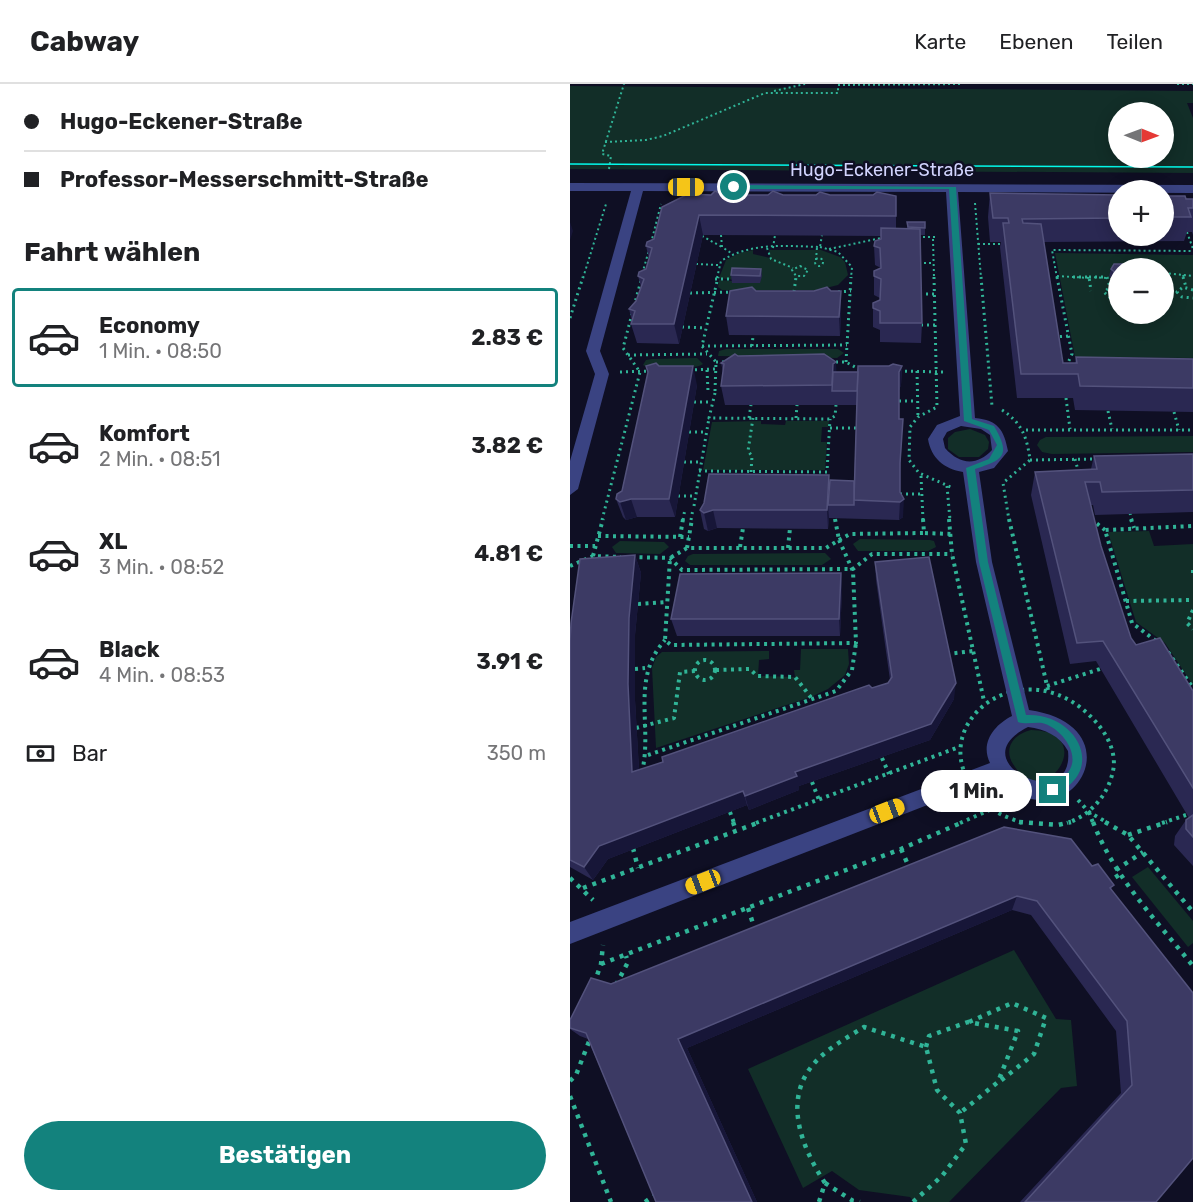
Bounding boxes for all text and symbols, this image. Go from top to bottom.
text: Cabway [30,25,139,58]
text: Karte [914,29,966,54]
text: Ebenen [999,29,1073,54]
text: Teilen [1106,29,1163,54]
north arrow [1108,102,1174,168]
map controls [1108,102,1174,324]
text: Hugo-Eckener-Straße [60,108,303,135]
street label: Hugo-Eckener-Straße [790,159,974,181]
text: Professor-Messerschmitt-Straße [60,166,429,193]
route start [720,173,747,200]
car [668,178,704,196]
button: + [1108,180,1174,246]
text: Fahrt wählen [24,236,200,268]
button: − [1108,258,1174,324]
icon: car [27,311,81,365]
text: Economy [99,312,200,339]
text: 2.83 € [471,324,543,351]
text: 1 Min. · 08:50 [99,339,222,363]
icon: car [27,419,81,473]
text: Komfort [99,420,190,447]
text: 3.82 € [471,432,543,459]
text: 2 Min. · 08:51 [99,447,221,471]
icon: car [27,527,81,581]
text: XL [99,528,127,555]
text: 4.81 € [474,540,543,567]
text: 3 Min. · 08:52 [99,555,224,579]
icon: car [27,635,81,689]
text: Black [99,636,160,663]
text: 3.91 € [476,648,543,675]
text: 4 Min. · 08:53 [99,663,225,687]
icon: cash [24,737,57,770]
text: Bar [72,740,107,767]
text: 350 m [487,741,546,765]
callout: 1 Min. [921,769,1032,811]
route end [1039,776,1066,803]
text: 1 Min. [949,779,1004,803]
car [867,796,907,826]
car [683,867,723,897]
button: Bestätigen [24,1121,546,1190]

